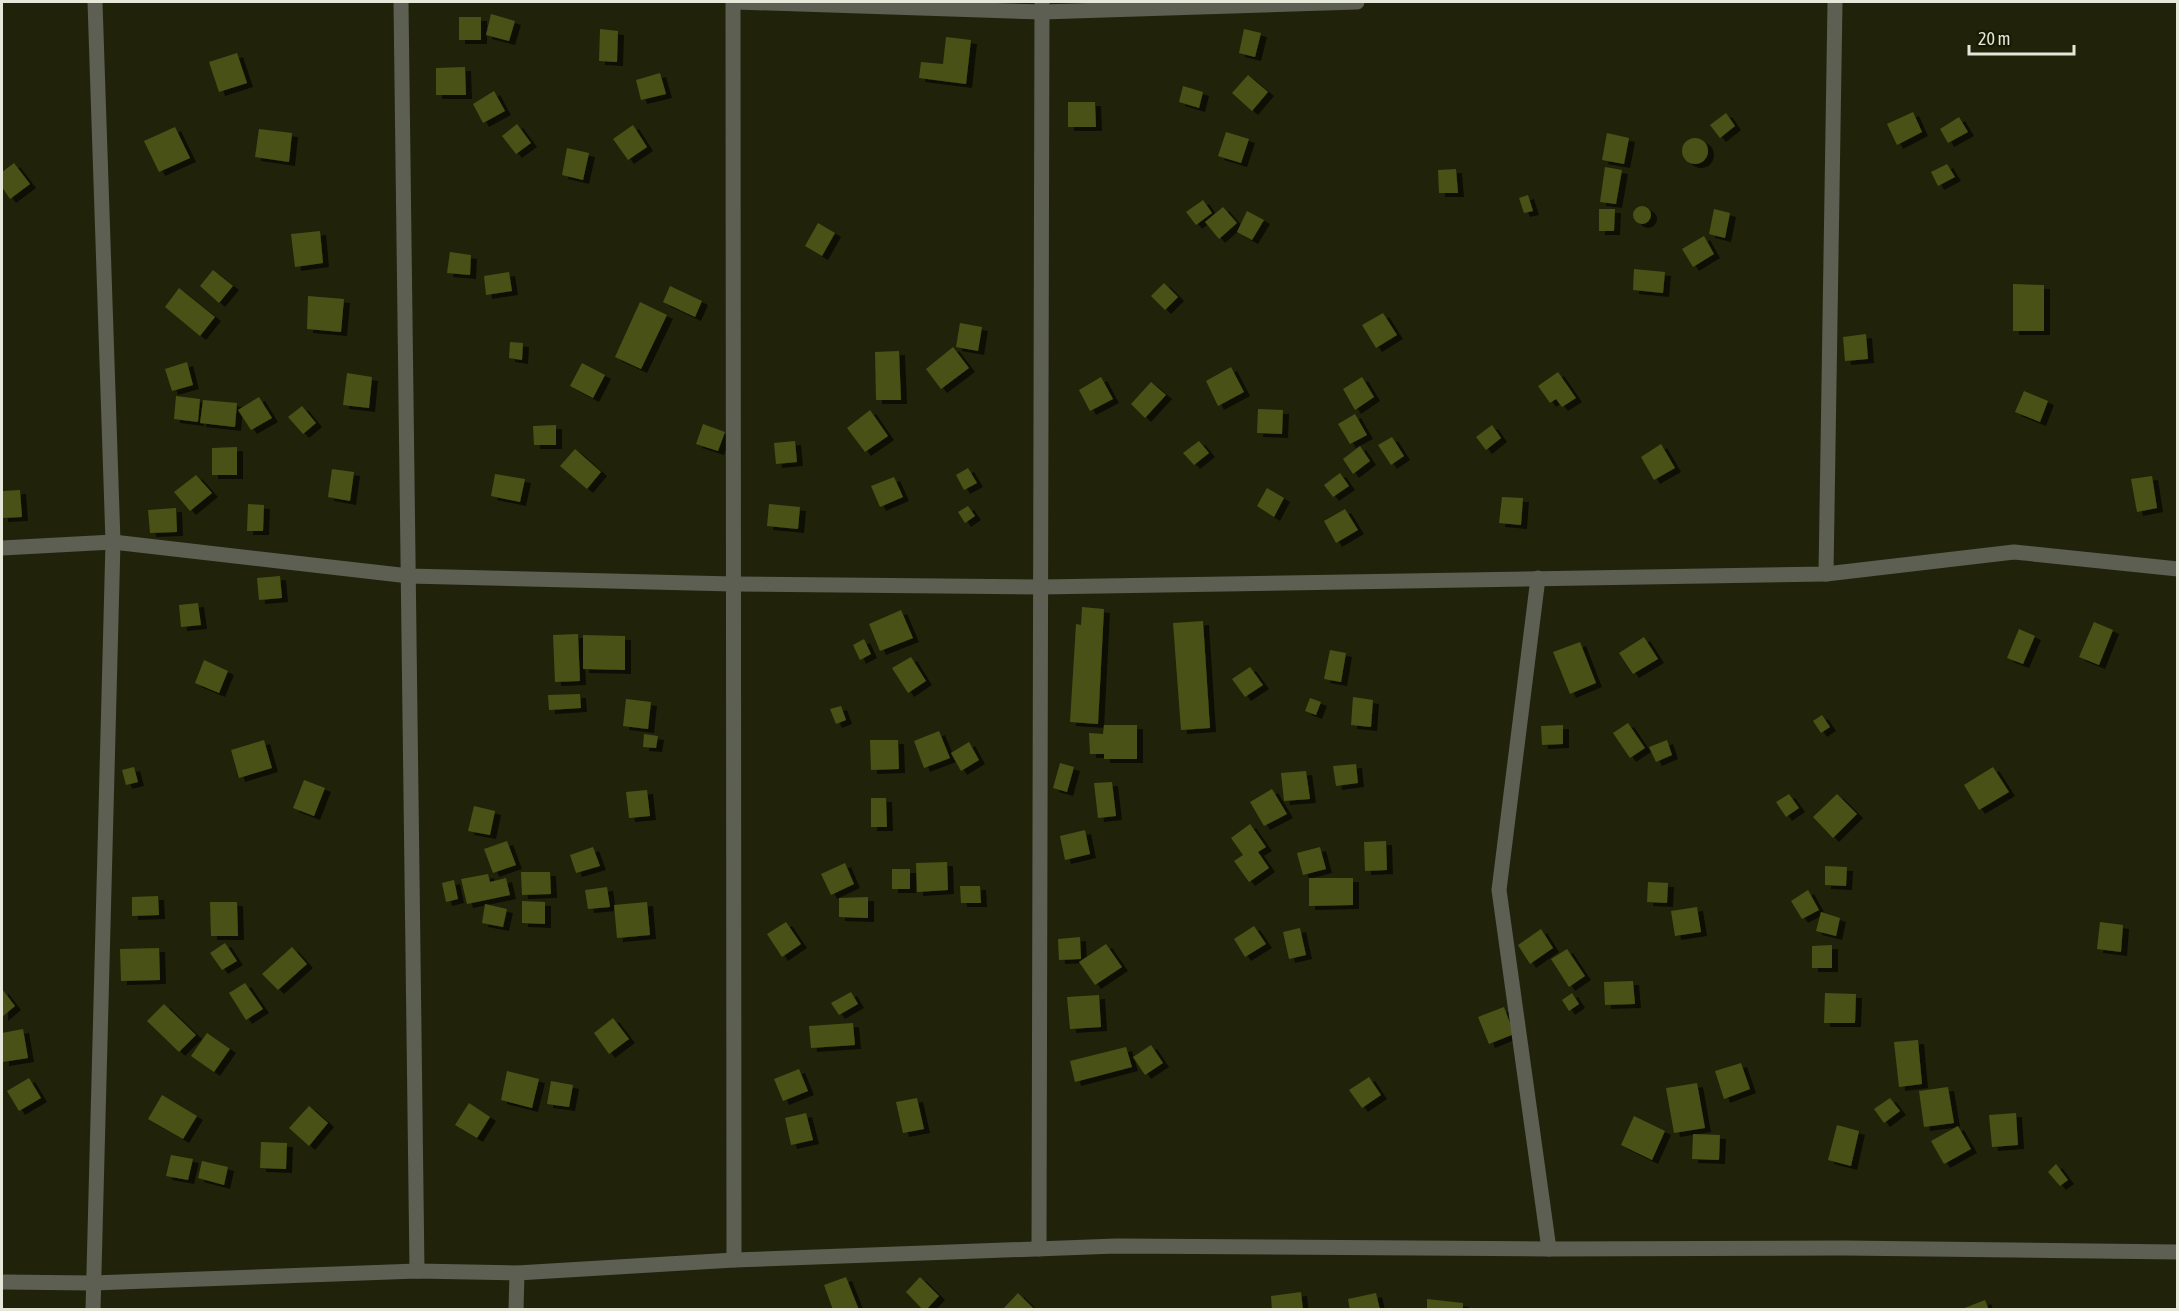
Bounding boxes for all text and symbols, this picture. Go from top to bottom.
scale bar [1969,18,2074,56]
text: 20 m [1978,28,2010,49]

